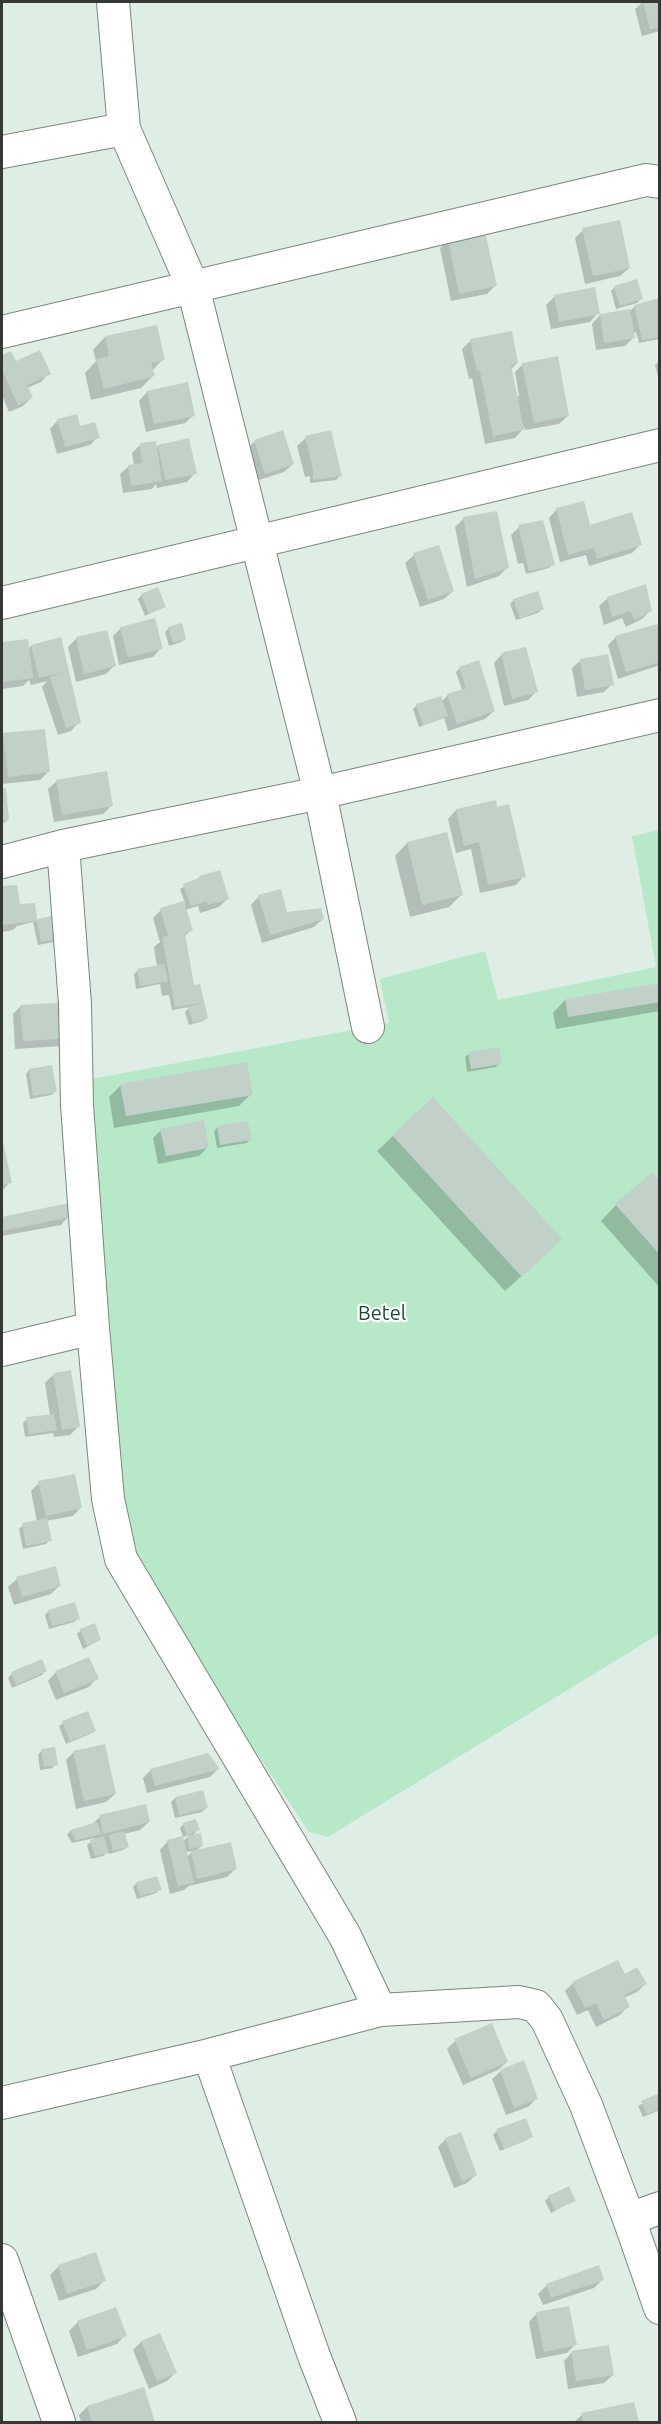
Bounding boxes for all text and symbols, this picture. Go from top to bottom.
park label: Betel [358,1301,406,1325]

